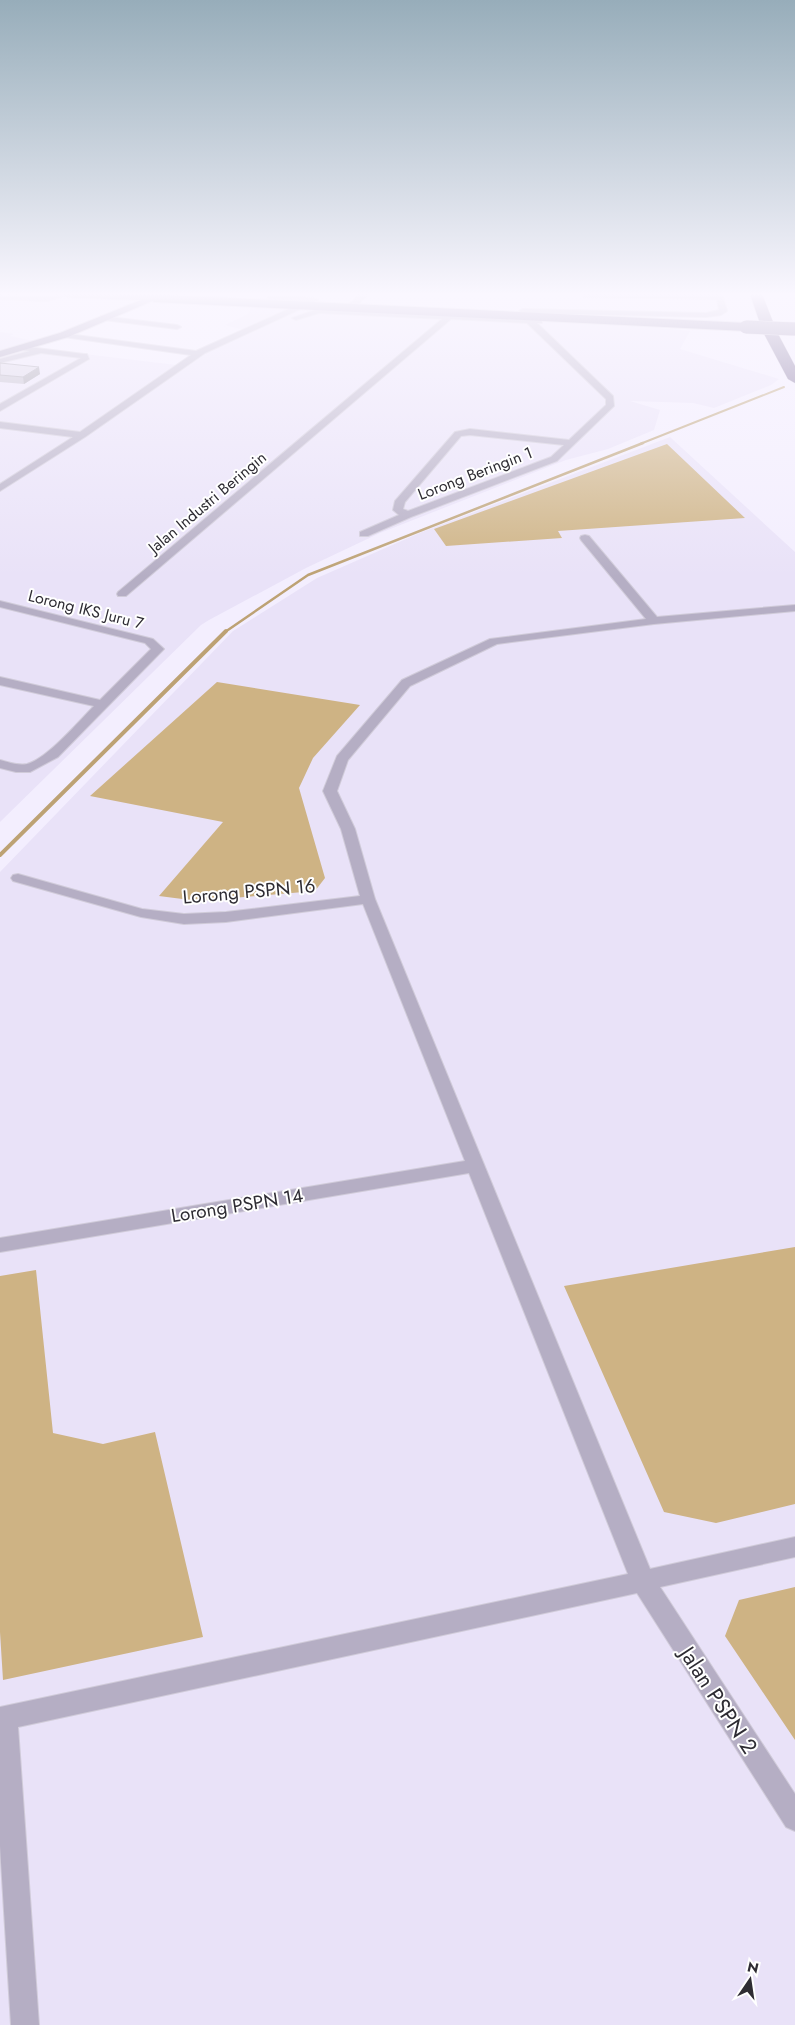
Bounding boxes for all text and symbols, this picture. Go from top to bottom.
street label: Lorong Beringin 1 [415,441,536,506]
street label: Jalan Industri Beringin [142,446,271,560]
street label: Lorong IKS Juru 7 [26,584,147,635]
street label: Lorong PSPN 16 [182,872,317,911]
street label: Lorong PSPN 14 [169,1182,305,1229]
street label: Jalan PSPN 2 [671,1638,766,1760]
north arrow [725,1955,775,2005]
text: N [745,1956,761,1978]

